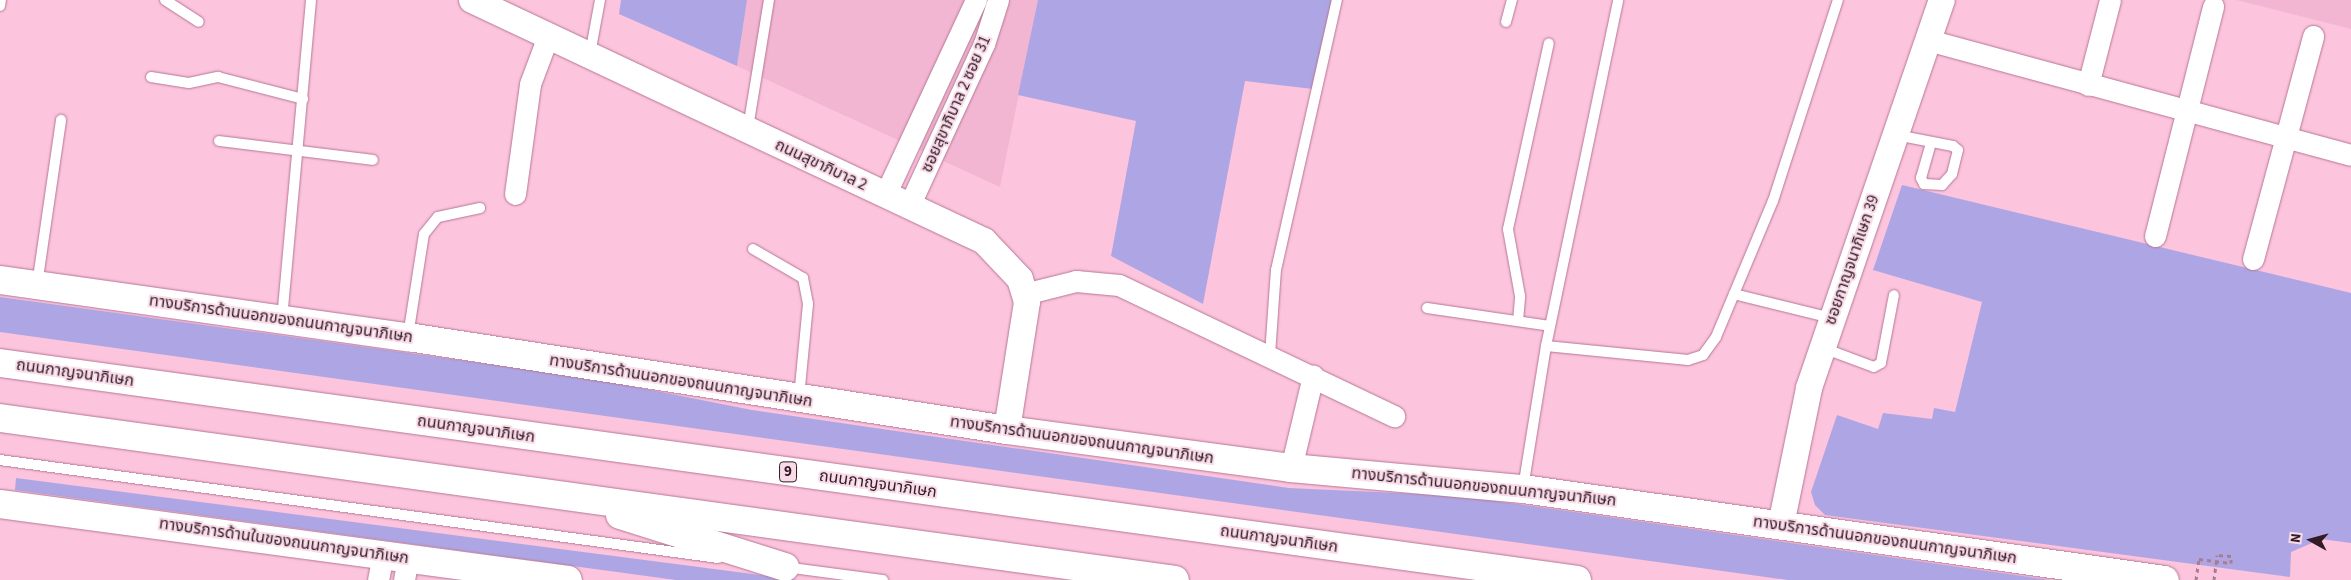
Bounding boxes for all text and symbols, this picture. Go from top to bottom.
street label: ซอยสุขาภิบาล 2 ซอย 31 [917,33,995,175]
street label: ถนนสุขาภิบาล 2 [772,135,870,195]
street label: ซอยกาญจนาภิเษก 39 [1821,192,1883,328]
street label: ทางบริการด้านนอกของถนนกาญจนาภิเษก [148,291,414,347]
street label: ทางบริการด้านนอกของถนนกาญจนาภิเษก [548,351,814,411]
street label: ถนนกาญจนาภิเษก [15,355,135,391]
street label: ถนนกาญจนาภิเษก [416,411,536,447]
street label: ทางบริการด้านนอกของถนนกาญจนาภิเษก [949,412,1215,468]
road number: 9 [778,460,798,484]
street label: ทางบริการด้านนอกของถนนกาญจนาภิเษก [1351,464,1617,510]
street label: ถนนกาญจนาภิเษก [818,466,938,502]
street label: ทางบริการด้านนอกของถนนกาญจนาภิเษก [1752,512,2018,568]
street label: ทางบริการด้านในของถนนกาญจนาภิเษก [158,514,410,568]
north arrow [2286,515,2336,565]
street label: ถนนกาญจนาภิเษก [1219,521,1339,557]
text: N [2286,532,2307,544]

